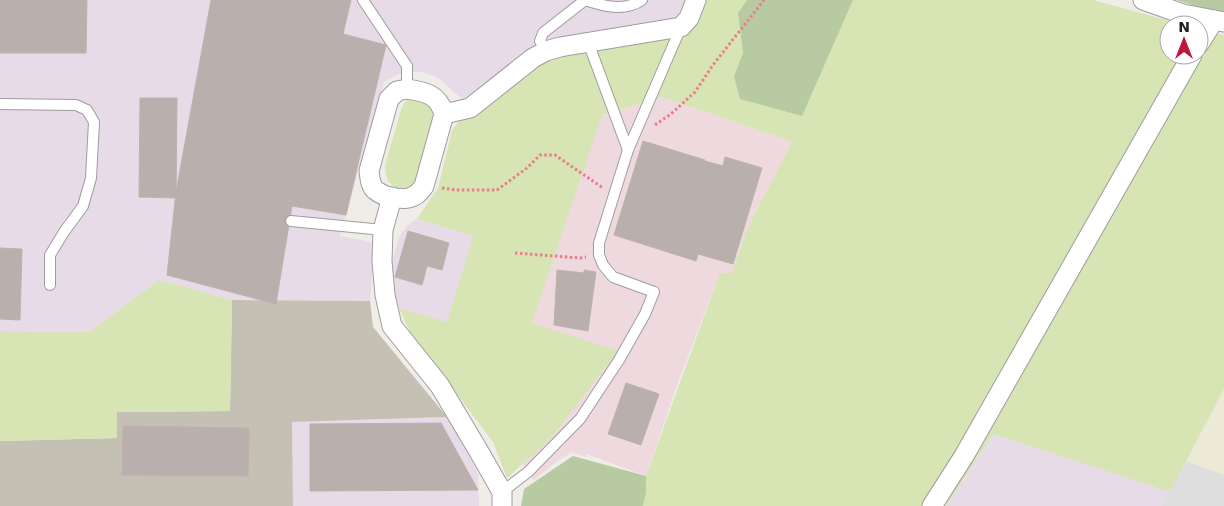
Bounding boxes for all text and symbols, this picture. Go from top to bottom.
north arrow [1159,15,1209,65]
text: N [1178,19,1190,35]

